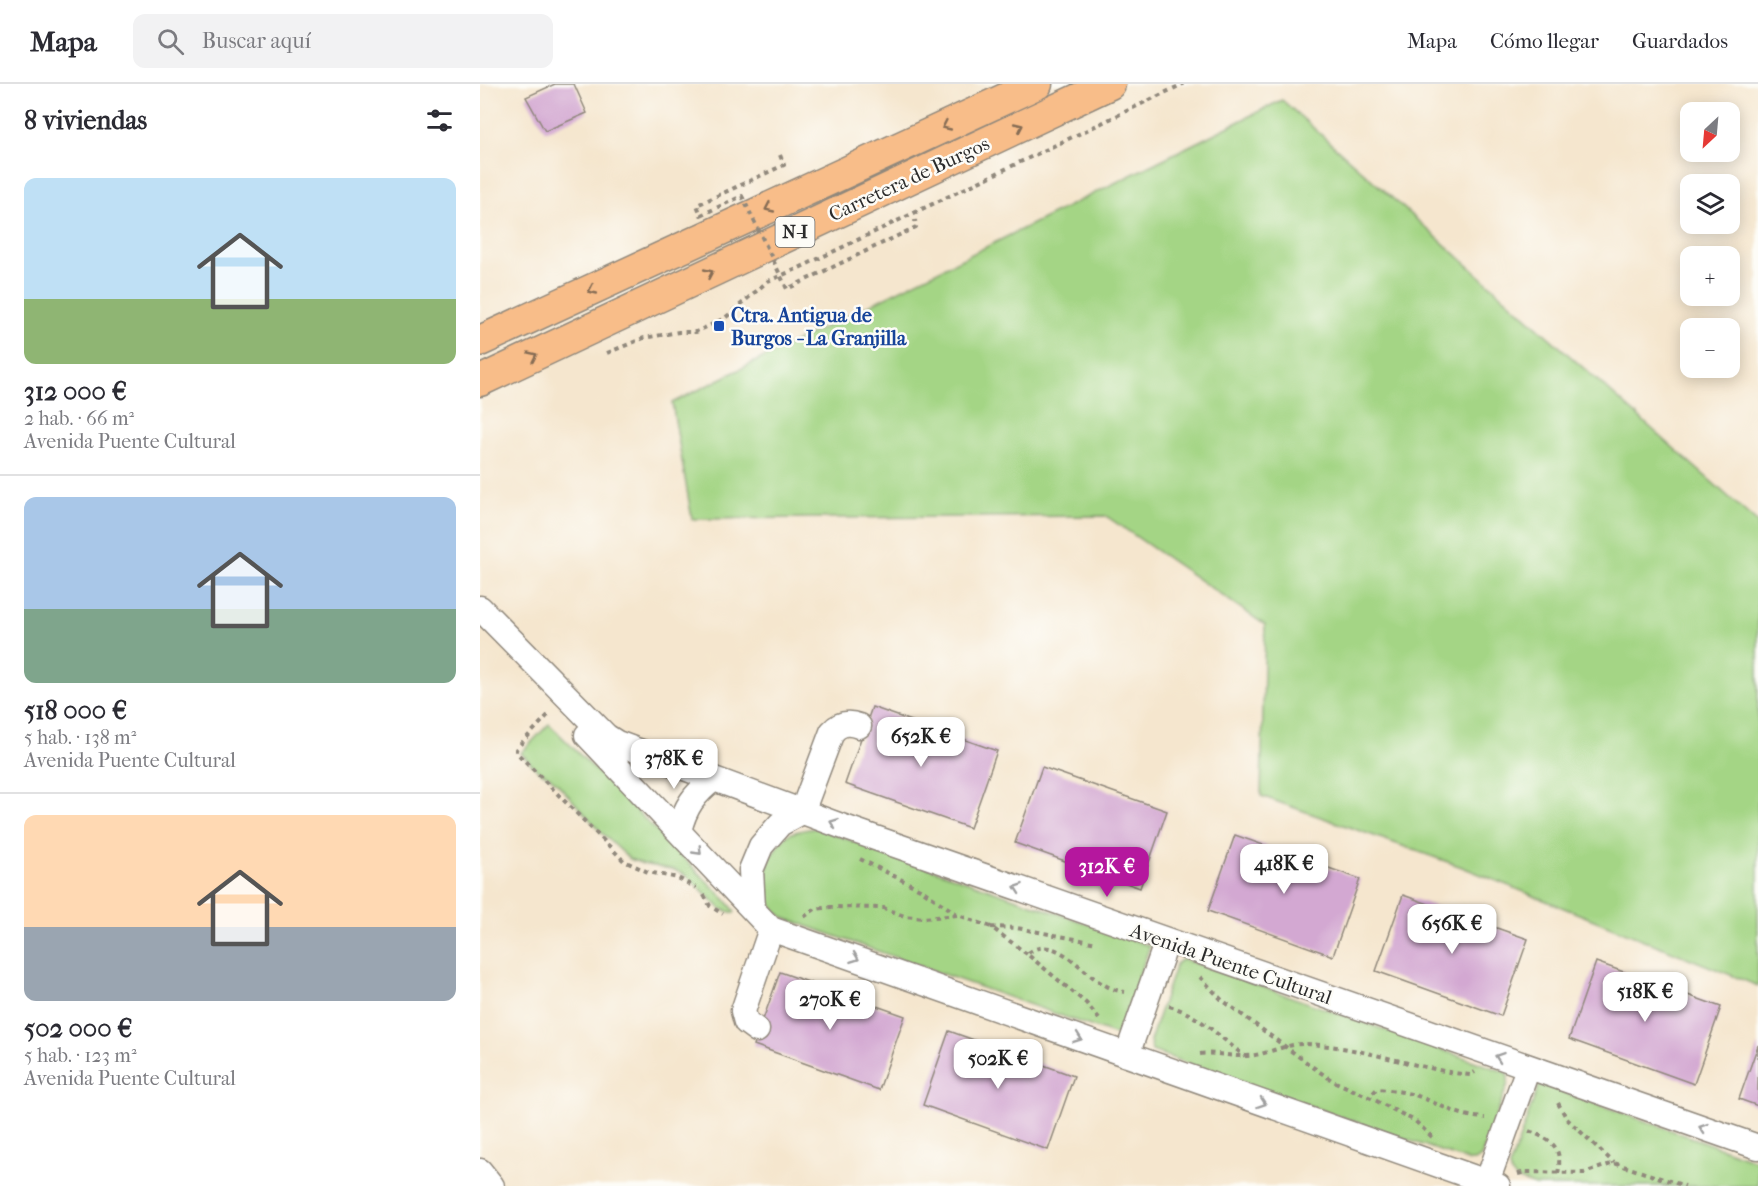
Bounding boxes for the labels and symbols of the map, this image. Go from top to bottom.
north arrow [1680,102,1740,162]
one-way arrow [941,119,952,131]
one-way arrow [1012,123,1023,135]
street label: Carretera de Burgos [825,132,993,226]
one-way arrow [764,201,775,213]
road number: N-I [776,217,814,247]
one-way arrow [703,268,714,280]
one-way arrow [587,282,598,294]
place label: Ctra. Antigua de Burgos - La Granjilla [731,304,907,350]
marker: Ctra. Antigua de Burgos - La Granjilla [712,319,726,333]
one-way arrow [526,351,537,363]
pin: 652K € [872,717,970,768]
pin: 378K € [625,739,723,790]
one-way arrow [829,818,840,831]
one-way arrow [691,843,702,854]
pin: 418K € [1235,844,1333,895]
pin: 312K € [1058,847,1156,898]
one-way arrow [1013,883,1023,896]
pin: 656K € [1403,904,1501,955]
street label: Avenida Puente Cultural [1126,918,1335,1009]
one-way arrow [849,951,860,963]
pin: 518K € [1596,972,1694,1023]
pin: 270K € [781,980,879,1031]
one-way arrow [1072,1030,1083,1043]
pin: 502K € [949,1039,1047,1090]
one-way arrow [1494,1052,1505,1065]
one-way arrow [1256,1095,1267,1108]
one-way arrow [1698,1123,1709,1136]

